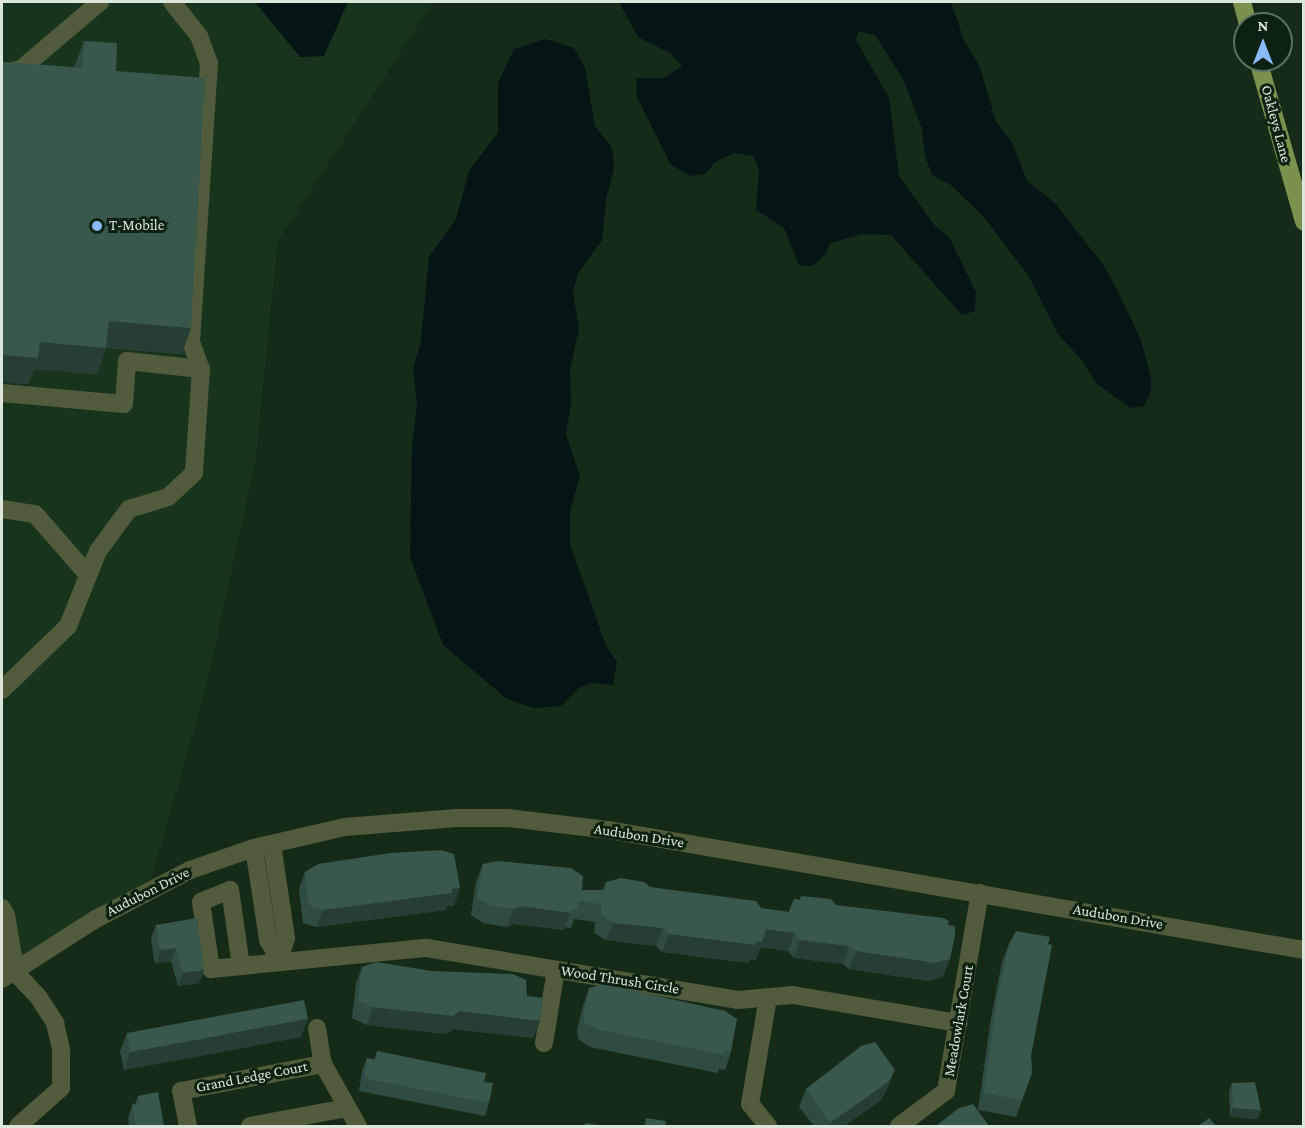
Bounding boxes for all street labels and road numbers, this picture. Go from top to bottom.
street label: Oakleys Lane [1257,83,1295,165]
street label: Audubon Drive [593,820,685,852]
street label: Audubon Drive [103,863,193,921]
street label: Audubon Drive [1072,900,1164,934]
street label: Wood Thrush Circle [560,962,680,998]
street label: Meadowlark Court [940,964,978,1078]
street label: Grand Ledge Court [195,1057,309,1097]

